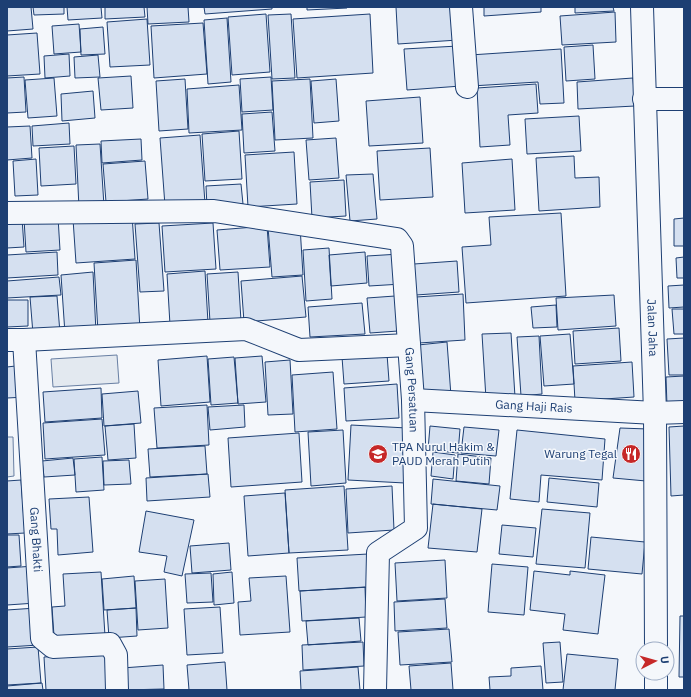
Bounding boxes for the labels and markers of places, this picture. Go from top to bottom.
place label: TPA Nurul Hakim & PAUD Merah Putih [392,439,495,468]
school or university icon: TPA Nurul Hakim & PAUD Merah Putih [367,443,389,465]
restaurant icon: Warung Tegal [620,443,642,465]
place label: Warung Tegal [544,446,617,461]

